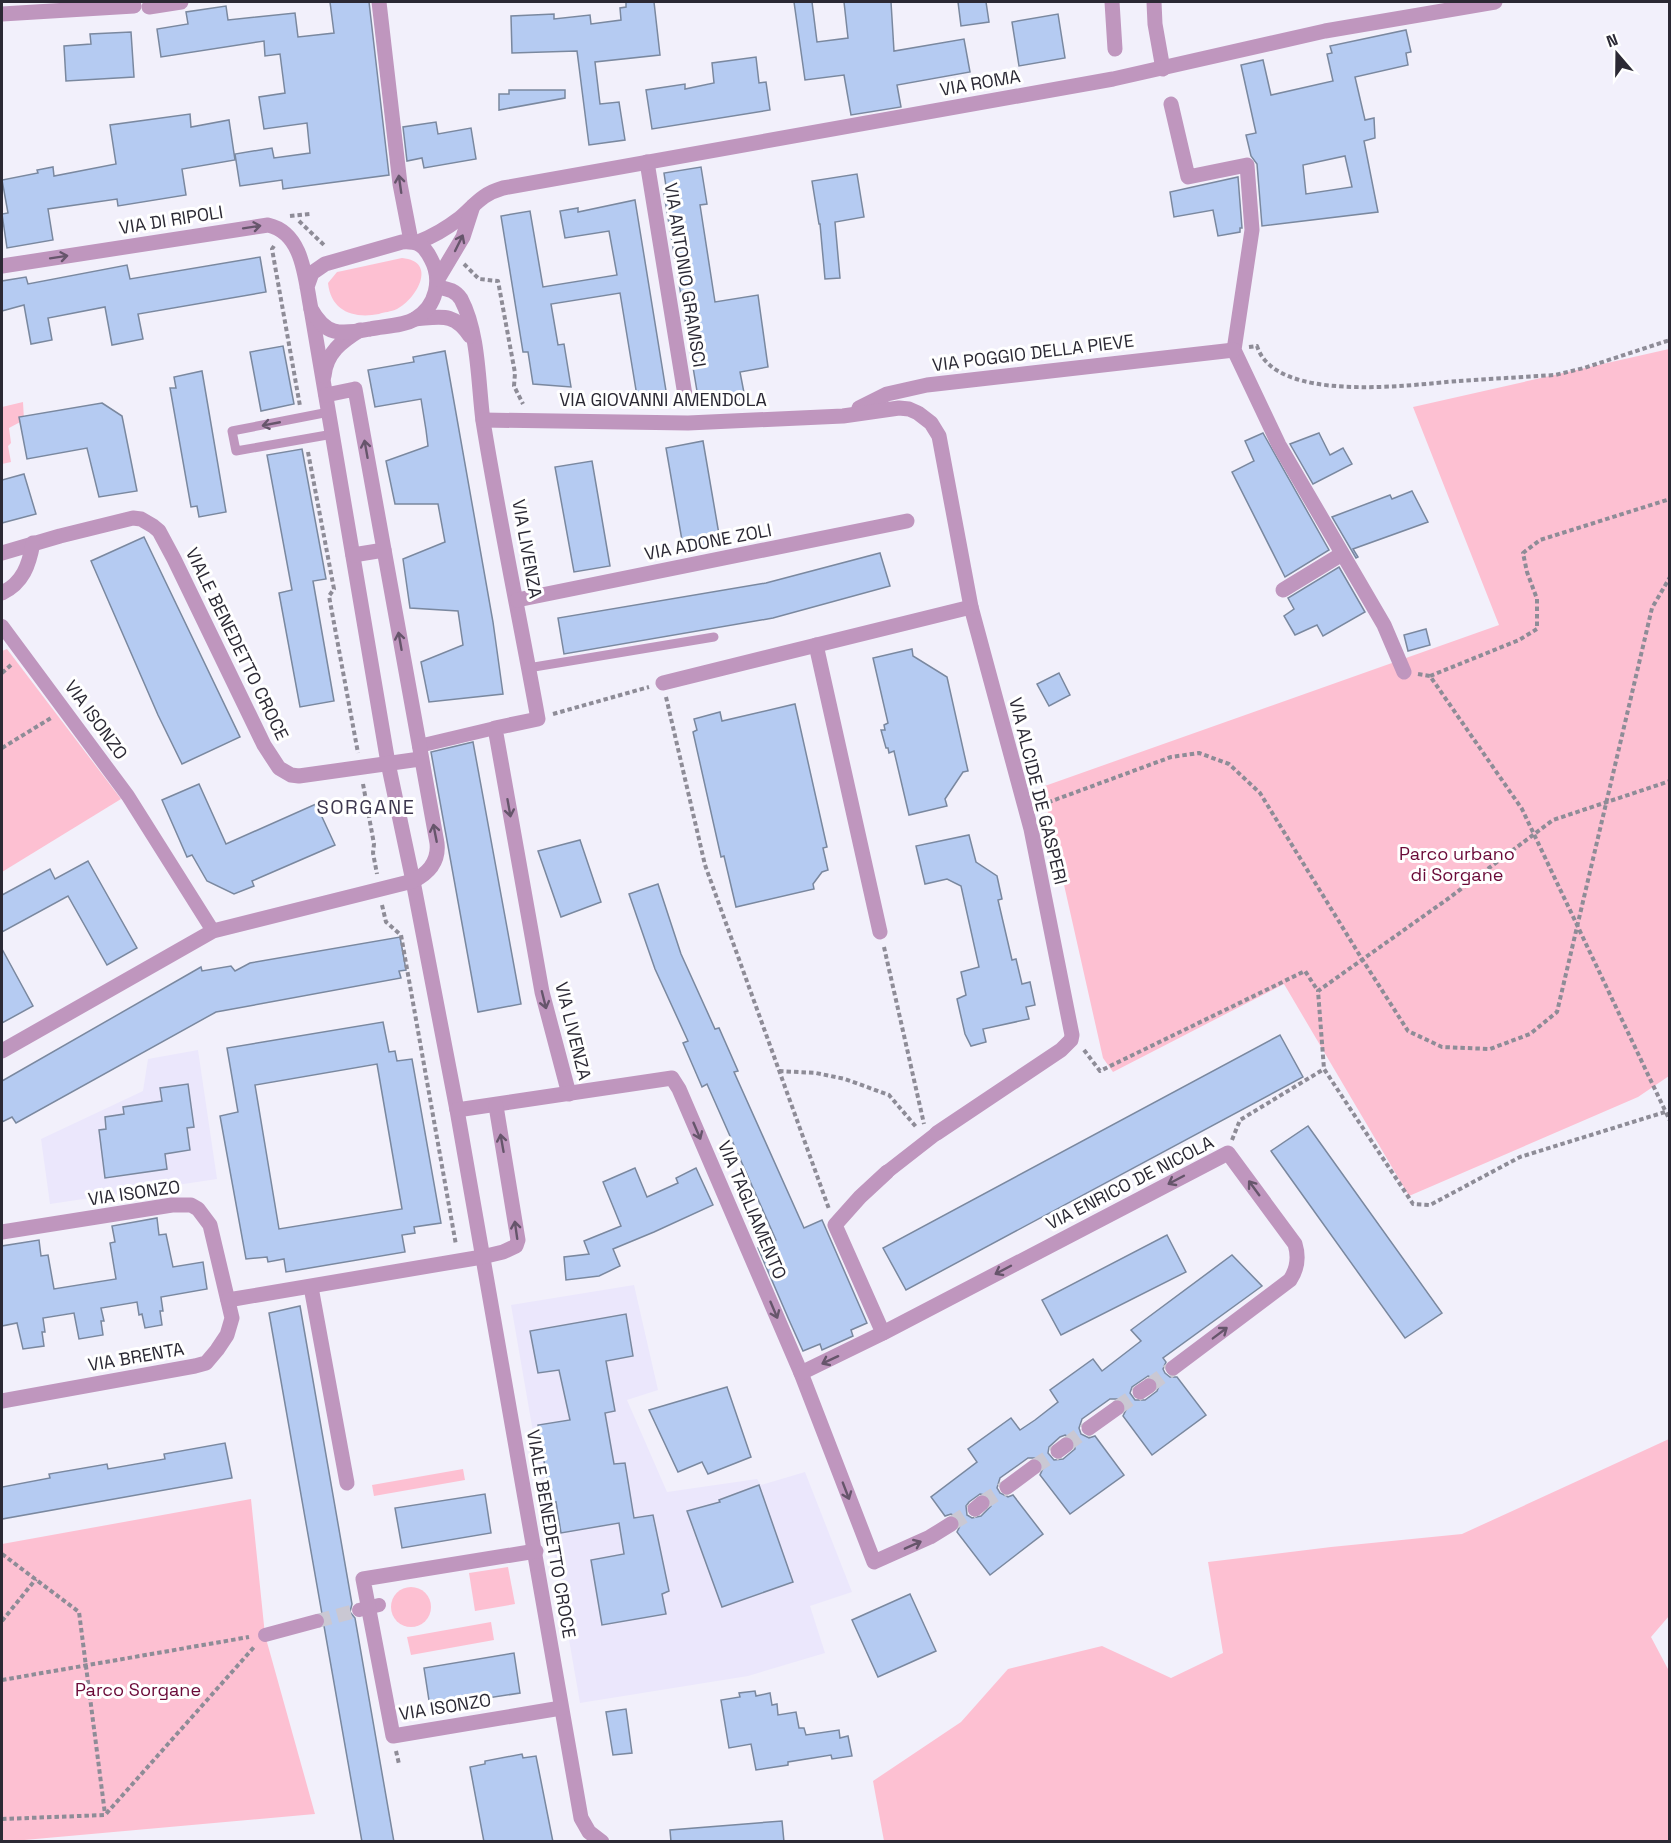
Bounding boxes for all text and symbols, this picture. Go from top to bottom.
north arrow [1587,24,1647,84]
text: N [1603,29,1621,52]
street label: VIA ROMA [938,64,1022,101]
one-way arrow [395,174,406,194]
street label: VIA ANTONIO GRAMSCI [660,181,711,369]
street label: VIA DI RIPOLI [117,200,225,239]
one-way arrow [242,222,261,233]
one-way arrow [454,234,465,252]
one-way arrow [49,251,69,262]
street label: VIA POGGIO DELLA PIEVE [931,329,1135,376]
street label: VIA GIOVANNI AMENDOLA [559,388,767,411]
one-way arrow [262,418,281,430]
one-way arrow [360,440,371,460]
street label: VIA LIVENZA [507,497,548,600]
street label: VIA ADONE ZOLI [642,518,774,565]
street label: VIALE BENEDETTO CROCE [181,544,294,744]
one-way arrow [394,632,405,652]
street label: VIA ISONZO [60,675,133,764]
street label: VIA ALCIDE DE GASPERI [1004,695,1073,887]
district label: SORGANE [316,794,416,820]
one-way arrow [504,798,515,818]
one-way arrow [429,824,440,844]
park label: Parco urbano di Sorgane [1399,842,1515,886]
street label: VIA LIVENZA [550,979,597,1082]
one-way arrow [539,990,551,1009]
one-way arrow [692,1121,703,1139]
street label: VIA ENRICO DE NICOLA [1042,1130,1217,1235]
one-way arrow [496,1134,507,1153]
street label: VIA TAGLIAMENTO [713,1137,792,1283]
street label: VIA ISONZO [86,1175,181,1210]
one-way arrow [1167,1175,1185,1186]
one-way arrow [1247,1181,1260,1197]
one-way arrow [511,1221,522,1241]
one-way arrow [994,1265,1012,1277]
one-way arrow [769,1300,780,1319]
one-way arrow [1211,1326,1227,1339]
street label: VIA BRENTA [86,1337,186,1376]
one-way arrow [821,1355,839,1366]
street label: VIALE BENEDETTO CROCE [522,1428,581,1640]
one-way arrow [841,1481,852,1500]
one-way arrow [904,1539,922,1550]
park label: Parco Sorgane [75,1678,201,1701]
street label: VIA ISONZO [397,1688,493,1725]

